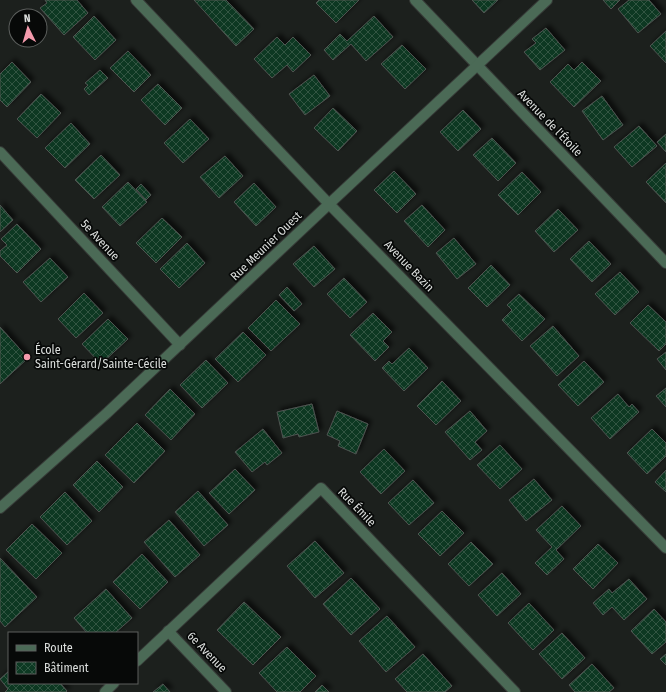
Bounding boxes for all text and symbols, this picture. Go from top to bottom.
north arrow [8,8,48,48]
text: N [23,12,31,25]
street label: Avenue de l'Étoile [515,86,586,159]
street label: Rue Meunier Ouest [228,208,304,283]
street label: 5e Avenue [78,217,122,263]
street label: Avenue Bazin [381,238,437,294]
place label: École Saint-Gérard/Sainte-Cécile [35,342,167,371]
marker: École Saint-Gérard/Sainte-Cécile [22,352,32,362]
street label: Rue Émile [335,484,380,529]
street label: 6e Avenue [184,629,230,675]
legend [8,632,138,684]
text: Route [44,641,73,655]
text: Bâtiment [44,661,89,675]

